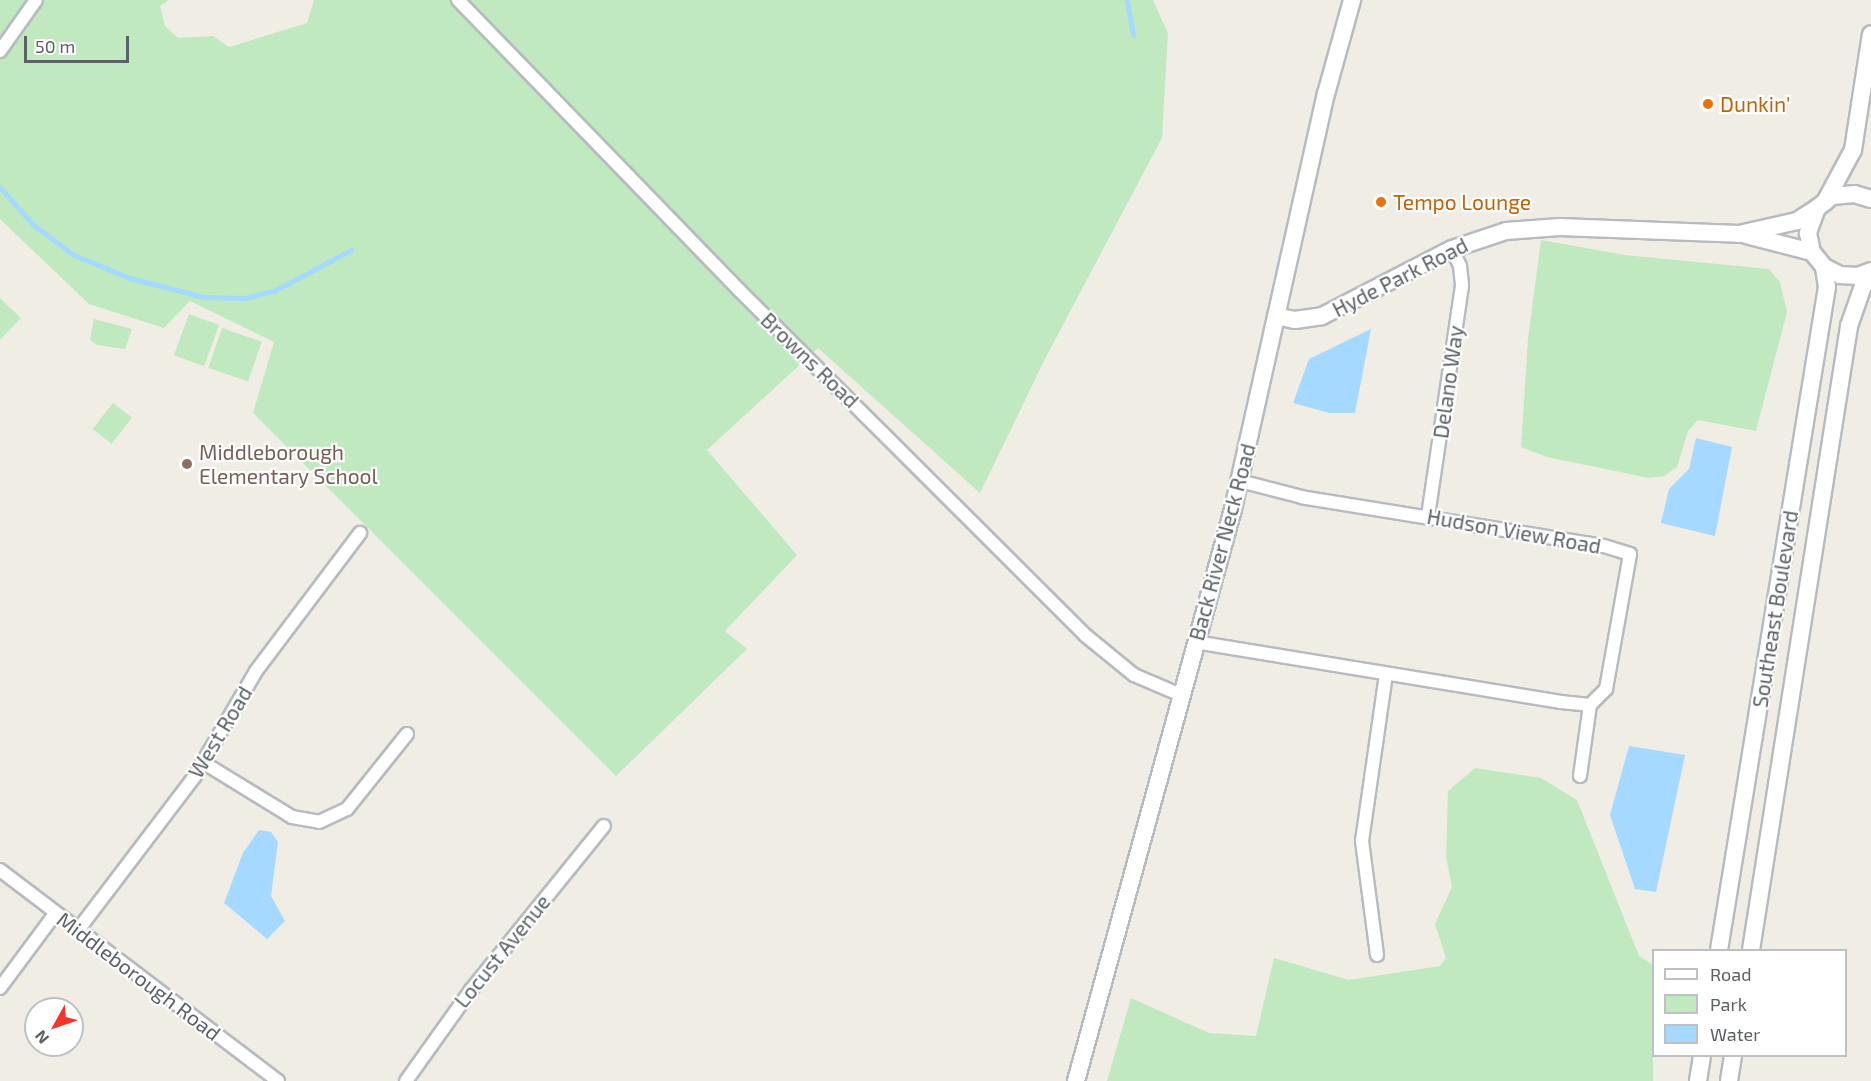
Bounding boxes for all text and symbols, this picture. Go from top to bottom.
scale bar [27,24,132,62]
text: 50 m [35,35,75,57]
place label: Dunkin' [1720,91,1790,117]
marker: Dunkin' [1701,97,1715,111]
place label: Tempo Lounge [1393,189,1531,215]
marker: Tempo Lounge [1374,195,1388,209]
street label: Hyde Park Road [1328,232,1472,322]
street label: Browns Road [756,307,864,413]
street label: Delano Way [1428,324,1468,440]
place label: Middleborough Elementary School [199,439,378,489]
street label: Back River Neck Road [1183,440,1261,644]
marker: Middleborough Elementary School [180,457,194,471]
street label: Hudson View Road [1425,503,1603,559]
street label: Southeast Boulevard [1747,509,1803,709]
street label: West Road [183,682,257,782]
street label: Locust Avenue [449,889,555,1013]
street label: Middleborough Road [52,906,226,1046]
legend [1652,949,1847,1057]
text: Road [1710,963,1751,985]
text: Park [1710,993,1747,1015]
north arrow [24,997,84,1057]
text: Water [1710,1023,1760,1045]
text: N [30,1027,52,1048]

